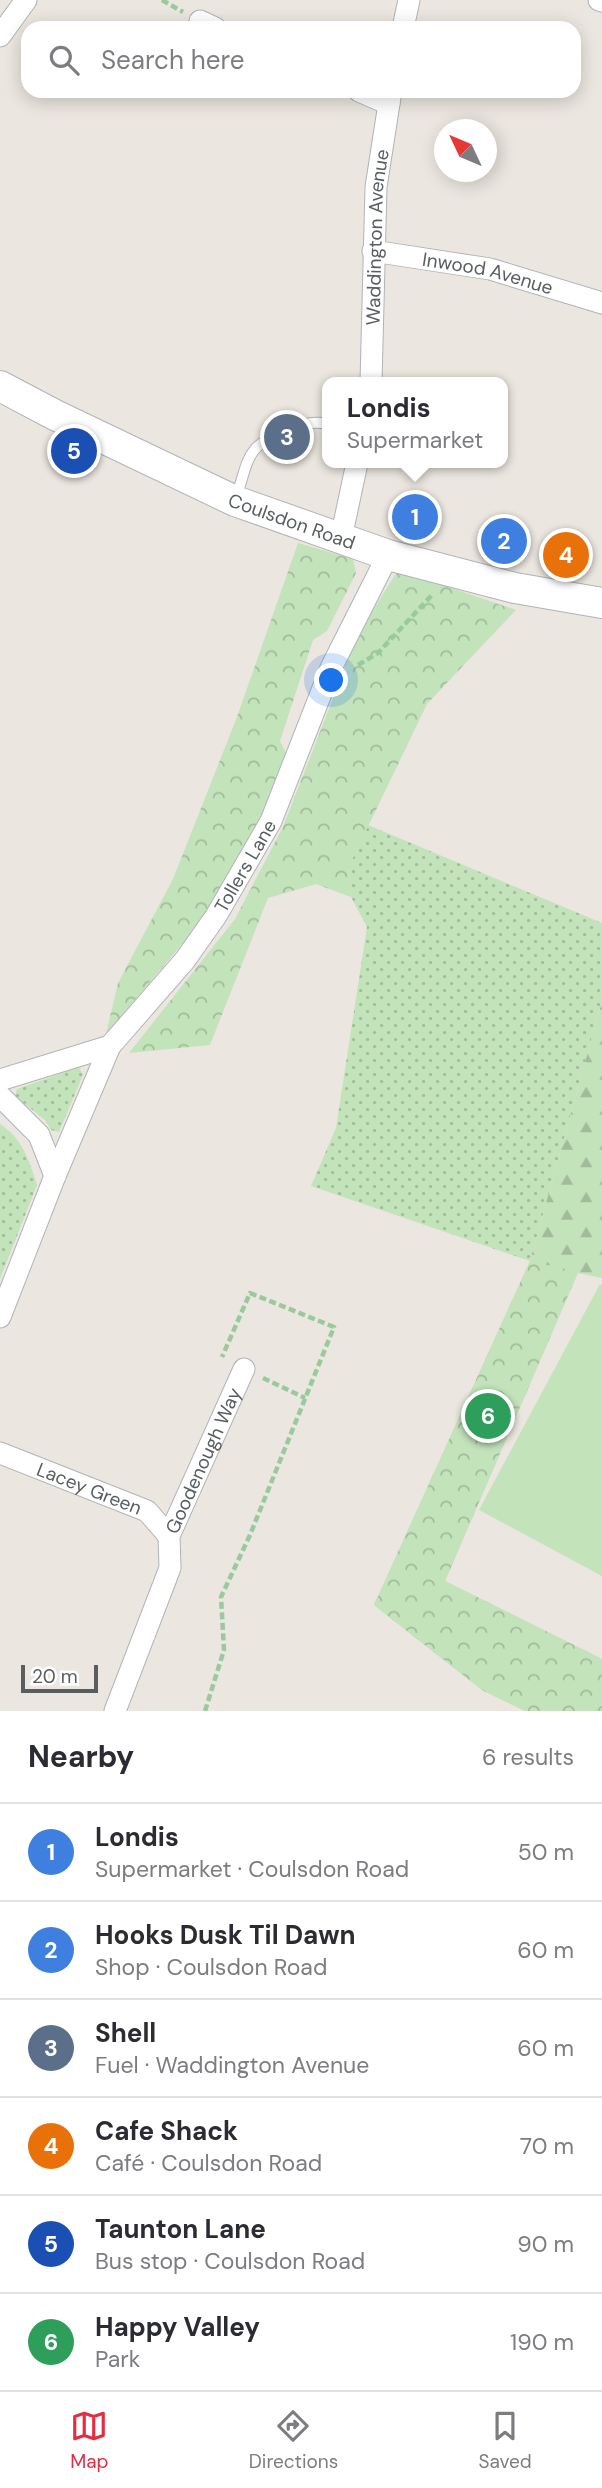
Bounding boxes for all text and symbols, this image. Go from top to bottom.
search box [21,21,581,98]
icon: search [45,41,83,79]
text: Search here [101,43,244,77]
north arrow [434,119,497,182]
street label: Waddington Avenue [360,147,395,326]
street label: Inwood Avenue [421,247,556,300]
popup [322,377,508,468]
text: Londis [347,391,431,425]
pin: 3 [264,411,310,463]
pin: 5 [51,425,97,477]
text: Supermarket [347,425,483,455]
street label: Coulsdon Road [225,488,359,555]
pin: 1 [392,491,438,543]
pin: 2 [481,515,527,567]
pin: 4 [543,529,589,581]
your location [314,663,348,697]
street label: Tollers Lane [209,815,282,917]
street label: Goodenough Way [160,1383,247,1538]
pin: 6 [465,1390,511,1442]
street label: Lacey Green [33,1457,145,1521]
scale bar [21,1662,98,1694]
text: 20 m [32,1664,78,1689]
text: Nearby [28,1737,134,1776]
text: 6 results [482,1742,574,1772]
text: Londis [95,1820,179,1854]
text: 1 [47,1837,55,1867]
text: 50 m [518,1837,574,1867]
text: Supermarket · Coulsdon Road [95,1854,409,1884]
text: Hooks Dusk Til Dawn [95,1918,356,1952]
text: 2 [44,1935,58,1965]
text: 60 m [517,1935,574,1965]
text: Shop · Coulsdon Road [95,1952,327,1982]
text: Shell [95,2016,156,2050]
text: 3 [44,2033,58,2063]
text: 60 m [517,2033,574,2063]
text: Fuel · Waddington Avenue [95,2050,369,2080]
text: Cafe Shack [95,2114,238,2148]
text: 4 [44,2131,58,2161]
text: 70 m [520,2131,574,2161]
text: Café · Coulsdon Road [95,2148,322,2178]
text: Taunton Lane [95,2212,266,2246]
text: 5 [44,2229,58,2259]
text: 90 m [517,2229,574,2259]
text: Bus stop · Coulsdon Road [95,2246,365,2276]
text: Happy Valley [95,2310,260,2344]
text: 6 [44,2327,58,2357]
text: 190 m [510,2327,574,2357]
text: Park [95,2344,140,2374]
tab: Map [70,2407,108,2474]
tab: Directions [249,2407,338,2474]
tab: Saved [479,2407,532,2474]

